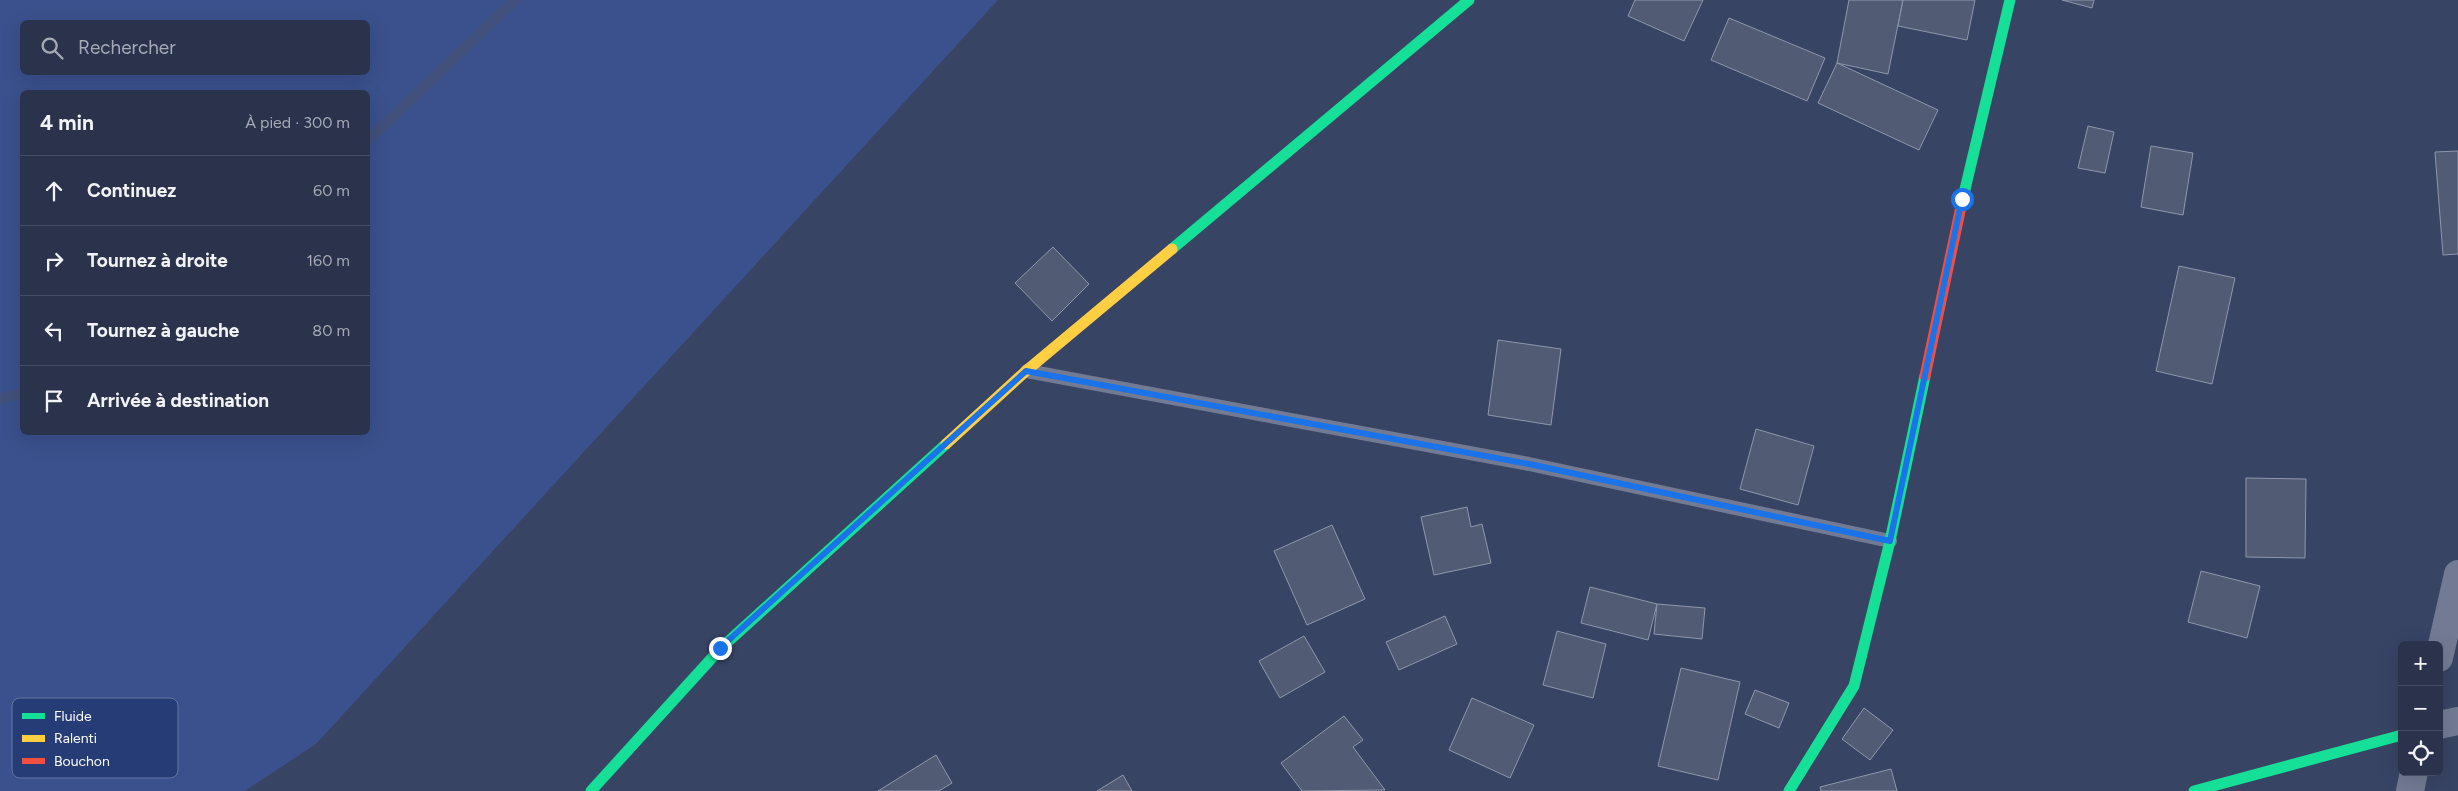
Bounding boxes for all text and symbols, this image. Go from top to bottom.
search box [20,20,370,75]
icon: search [38,34,66,62]
text: Rechercher [78,36,176,59]
text: 4 min [40,110,94,135]
text: À pied · 300 m [245,113,350,132]
icon: ahead [40,177,68,205]
text: Continuez [87,179,176,202]
text: 60 m [313,181,350,200]
route start [1951,188,1974,211]
icon: right [40,247,68,275]
text: Tournez à droite [87,249,228,272]
text: 160 m [307,251,350,270]
icon: left [40,317,68,345]
text: Tournez à gauche [87,319,239,342]
text: 80 m [312,321,350,340]
icon: arrive [40,387,68,415]
text: Arrivée à destination [87,389,269,412]
route end [709,637,732,660]
map controls [2398,641,2443,776]
button: + [2398,641,2443,686]
button: − [2398,686,2443,731]
legend [12,698,178,778]
text: Fluide [54,708,92,725]
text: Ralenti [54,730,97,747]
button: locate [2398,731,2443,776]
text: Bouchon [54,753,110,770]

